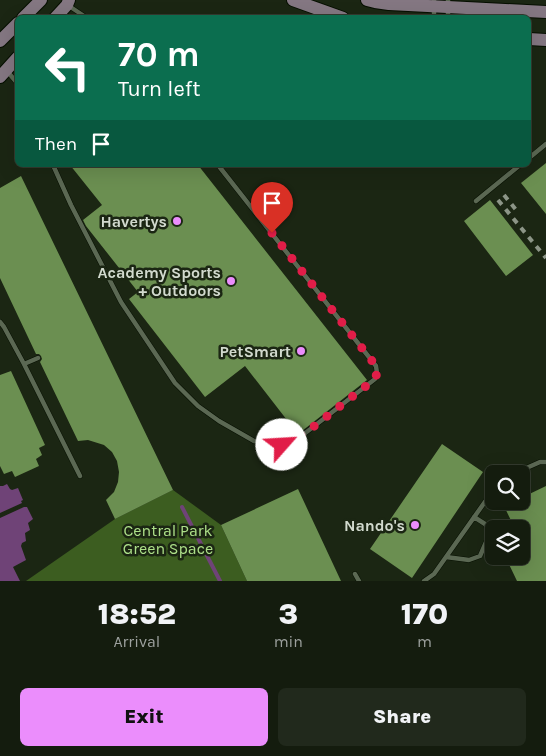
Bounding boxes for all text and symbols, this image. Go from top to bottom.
text: 70 m [118,34,200,75]
icon: left [35,35,100,100]
text: Turn left [118,76,201,102]
icon: arrive [87,130,115,158]
text: Then [35,133,77,155]
pin [251,182,293,233]
icon: arrive [258,189,286,217]
place label: Havertys [100,212,167,231]
marker: Havertys [171,215,183,227]
place label: Academy Sports + Outdoors [98,263,221,300]
marker: Academy Sports + Outdoors [225,275,237,287]
place label: PetSmart [220,342,291,361]
marker: PetSmart [295,345,307,357]
position arrow [255,418,307,470]
map controls [485,465,530,565]
button: search [485,465,530,510]
place label: Nando's [344,516,405,535]
marker: Nando's [409,519,421,531]
button: layers [485,520,530,565]
park label: Central Park Green Space [123,521,213,558]
text: 18:52 [98,596,176,632]
text: 3 [279,596,298,632]
text: 170 [401,596,448,632]
text: Arrival [113,632,160,651]
text: min [274,632,303,651]
text: m [417,632,432,651]
button: Exit [20,688,268,746]
button: Share [278,688,526,746]

